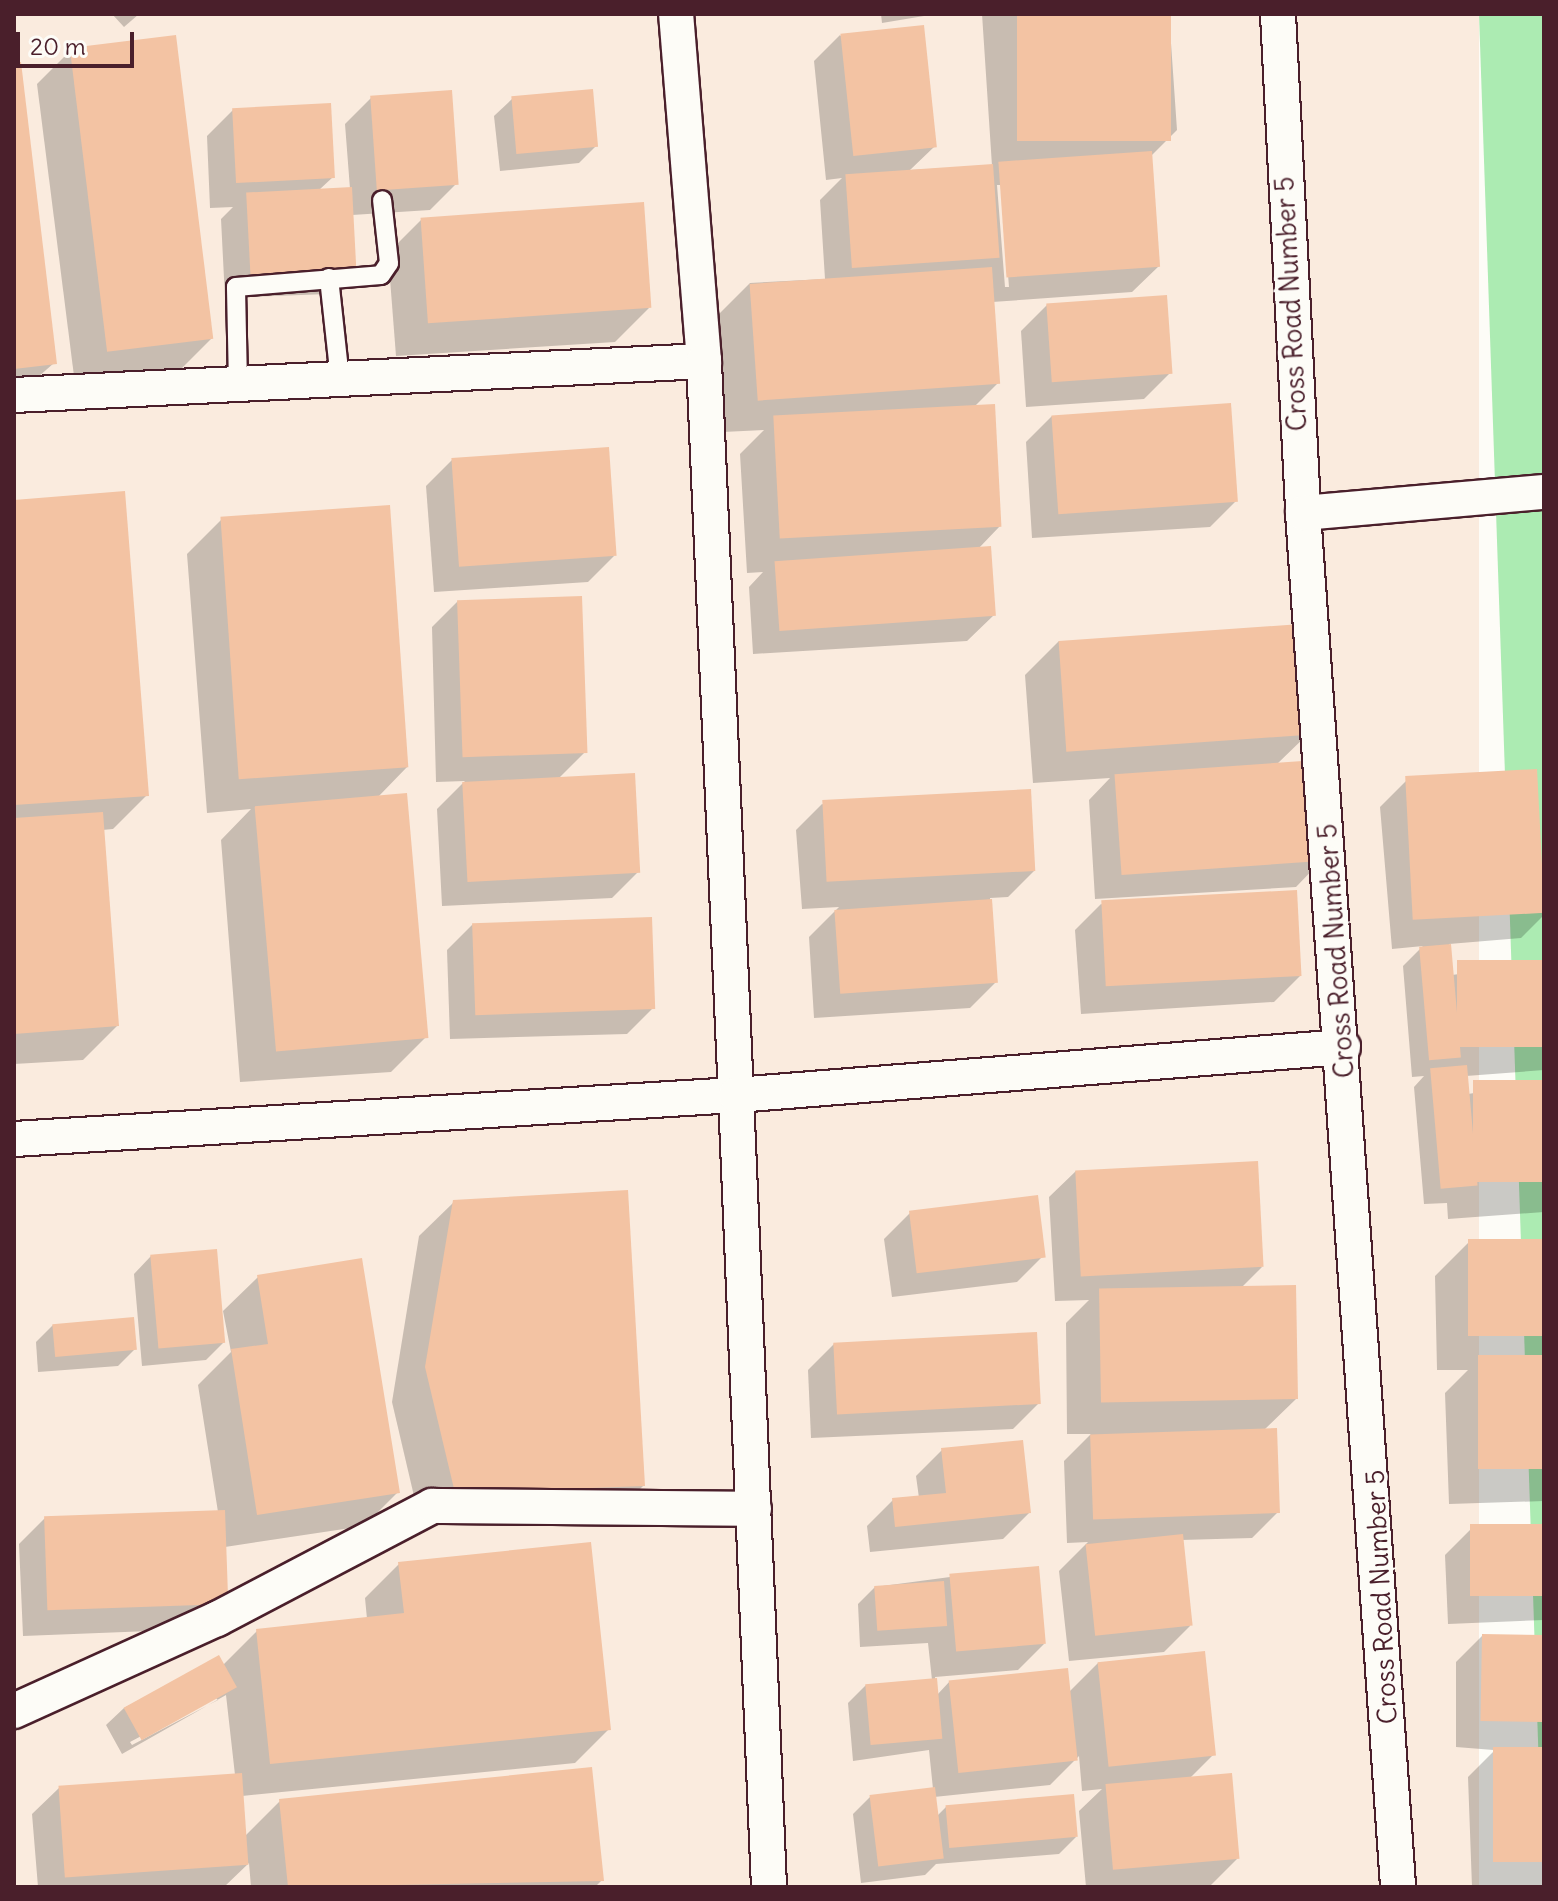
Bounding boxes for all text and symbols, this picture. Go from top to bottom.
scale bar [20,16,138,66]
text: 20 m [30,31,86,61]
street label: Cross Road Number 5 [1269,176,1313,432]
street label: Cross Road Number 5 [1312,823,1360,1079]
street label: Cross Road Number 5 [1359,1469,1403,1725]

